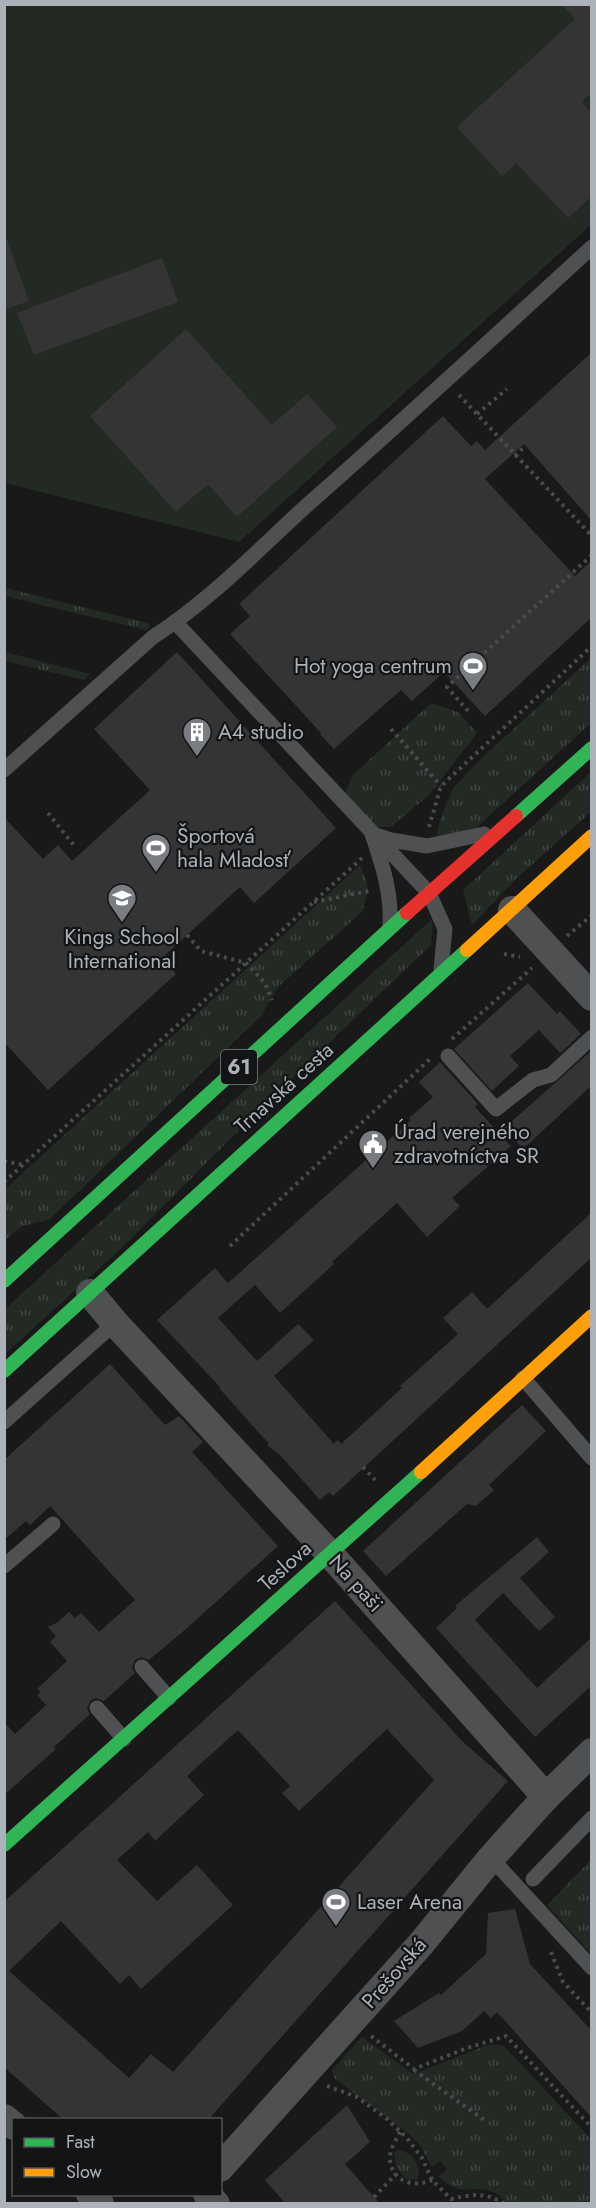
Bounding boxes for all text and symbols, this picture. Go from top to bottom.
sports icon: Hot yoga centrum [457,650,489,692]
place label: Hot yoga centrum [294,651,452,681]
building icon: A4 studio [181,716,213,758]
place label: A4 studio [218,717,304,747]
place label: Športová hala Mladosť [177,821,291,875]
sports icon: Športová hala Mladosť [140,832,172,874]
school or university icon: Kings School International [106,882,138,924]
place label: Kings School International [64,922,180,976]
street label: Trnavská cesta [228,1035,340,1141]
road number: 61 [221,1050,257,1084]
place label: Úrad verejného zdravotníctva SR [394,1117,539,1171]
public building icon: Úrad verejného zdravotníctva SR [357,1128,389,1170]
street label: Teslova [252,1534,318,1598]
street label: Na paši [322,1547,390,1619]
sports icon: Laser Arena [320,1886,352,1928]
place label: Laser Arena [357,1887,462,1917]
street label: Prešovská [355,1931,433,2015]
legend [12,2118,222,2196]
text: Fast [66,2129,95,2155]
text: Slow [66,2159,103,2185]

